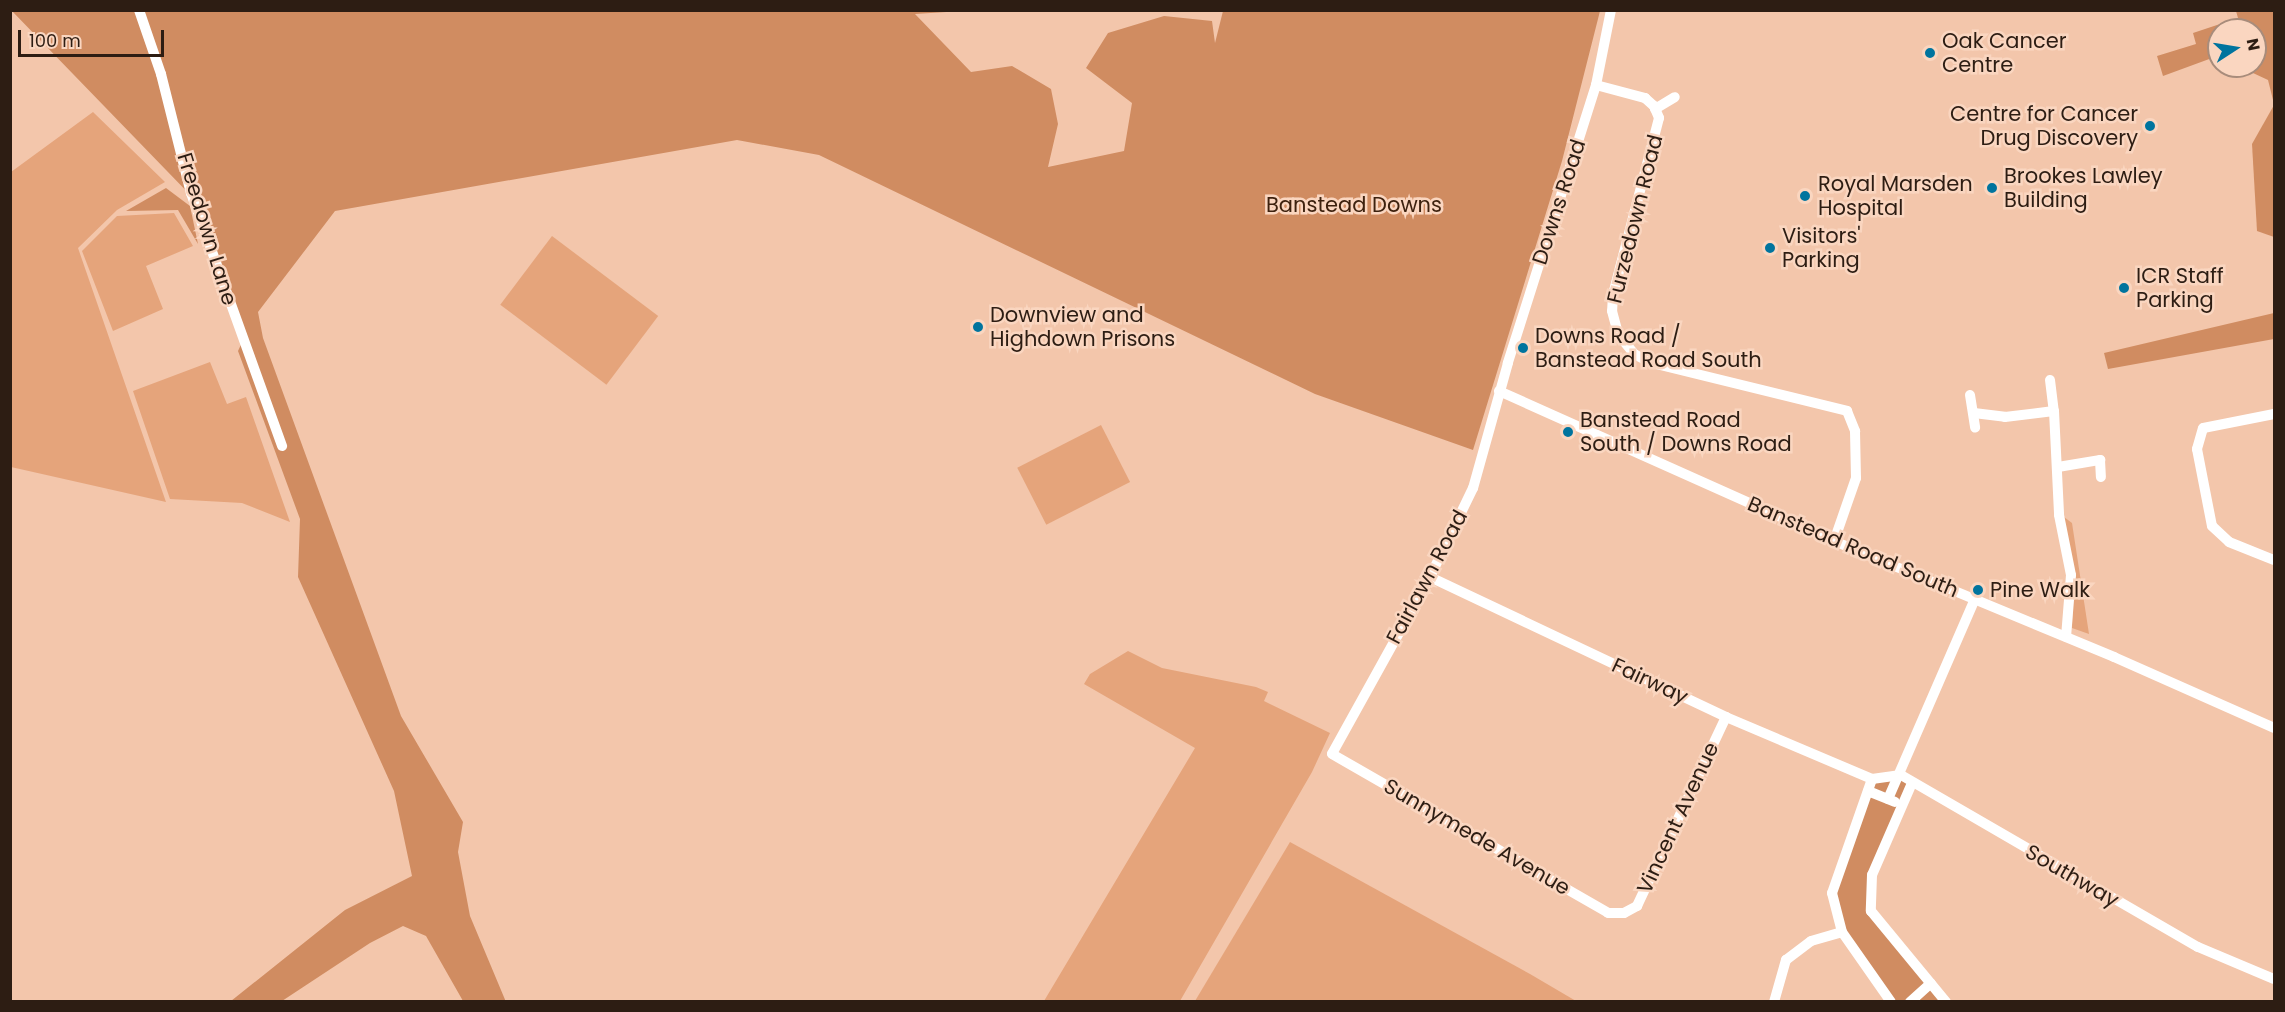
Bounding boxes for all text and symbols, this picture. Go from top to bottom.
scale bar [21,18,166,56]
north arrow [2207,18,2267,78]
text: 100 m [29,28,81,53]
place label: Oak Cancer Centre [1942,28,2067,78]
text: N [2241,36,2266,53]
marker: Oak Cancer Centre [1923,46,1937,60]
place label: Centre for Cancer Drug Discovery [1950,101,2138,151]
marker: Centre for Cancer Drug Discovery [2143,119,2157,133]
street label: Furzedown Road [1602,132,1668,306]
street label: Downs Road [1527,136,1591,268]
street label: Freedown Lane [172,150,242,308]
place label: Brookes Lawley Building [2004,163,2162,213]
place label: Royal Marsden Hospital [1818,171,1973,221]
marker: Brookes Lawley Building [1985,181,1999,195]
marker: Royal Marsden Hospital [1796,187,1814,205]
park label: Banstead Downs [1266,192,1442,218]
place label: Visitors' Parking [1782,223,1861,273]
marker: Visitors' Parking [1763,241,1777,255]
place label: ICR Staff Parking [2136,263,2224,313]
marker: ICR Staff Parking [2117,281,2131,295]
place label: Downview and Highdown Prisons [990,302,1175,352]
marker: Downview and Highdown Prisons [971,320,985,334]
place label: Downs Road / Banstead Road South [1535,323,1762,373]
marker: Downs Road / Banstead Road South [1516,341,1530,355]
place label: Banstead Road South / Downs Road [1580,407,1792,457]
marker: Banstead Road South / Downs Road [1561,425,1575,439]
street label: Banstead Road South [1744,491,1962,603]
street label: Fairlawn Road [1381,506,1473,648]
place label: Pine Walk [1990,577,2090,603]
marker: Pine Walk [1971,583,1985,597]
street label: Fairway [1608,652,1692,710]
street label: Vincent Avenue [1632,738,1724,898]
street label: Sunnymede Avenue [1379,773,1575,901]
street label: Southway [2021,839,2123,913]

